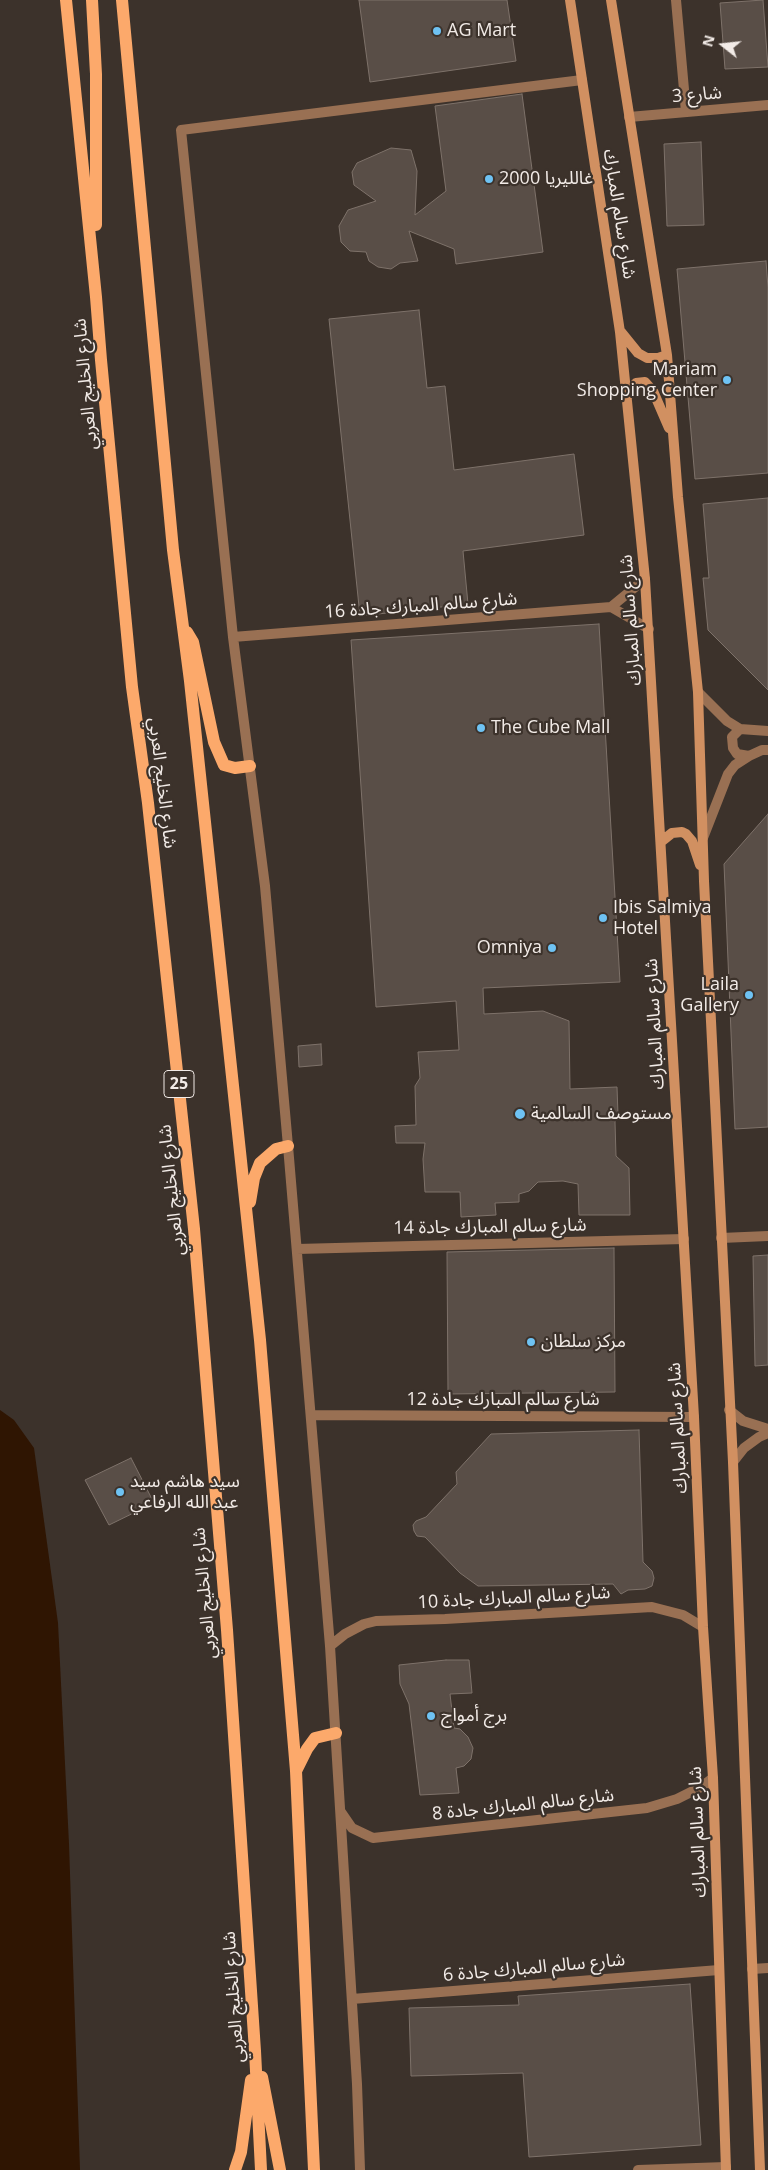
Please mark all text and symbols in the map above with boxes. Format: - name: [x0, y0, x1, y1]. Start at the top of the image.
- place label: AG Mart: [447, 20, 516, 42]
- north arrow: [698, 20, 748, 70]
- marker: AG Mart: [431, 25, 443, 37]
- text: N: [697, 33, 719, 49]
- street label: شارع 3: [671, 82, 723, 108]
- street label: شارع سالم المبارك: [598, 147, 640, 281]
- place label: غالليريا 2000: [499, 168, 593, 190]
- marker: غالليريا 2000: [483, 173, 495, 185]
- street label: شارع الخليج العربي: [70, 317, 102, 451]
- place label: Mariam Shopping Center: [577, 359, 717, 402]
- marker: Mariam Shopping Center: [721, 374, 733, 386]
- street label: شارع سالم المبارك: [616, 554, 646, 686]
- street label: شارع سالم المبارك جادة 16: [324, 588, 518, 624]
- street label: شارع الخليج العربي: [143, 716, 181, 850]
- place label: The Cube Mall: [491, 717, 610, 739]
- marker: The Cube Mall: [475, 722, 487, 734]
- place label: Ibis Salmiya Hotel: [613, 897, 711, 940]
- marker: Ibis Salmiya Hotel: [597, 912, 609, 924]
- place label: Omniya: [477, 937, 542, 959]
- marker: Omniya: [546, 942, 558, 954]
- street label: شارع سالم المبارك: [641, 958, 669, 1090]
- place label: Laila Gallery: [680, 974, 739, 1016]
- marker: Laila Gallery: [743, 989, 755, 1001]
- road number: 25: [164, 1070, 194, 1098]
- place label: مستوصف السالمية: [531, 1103, 672, 1125]
- marker: مستوصف السالمية: [513, 1107, 527, 1121]
- street label: شارع الخليج العربي: [154, 1123, 190, 1257]
- street label: شارع سالم المبارك جادة 14: [393, 1215, 587, 1239]
- place label: مركز سلطان: [541, 1331, 626, 1353]
- marker: مركز سلطان: [525, 1336, 537, 1348]
- street label: شارع سالم المبارك: [664, 1362, 692, 1494]
- street label: شارع سالم المبارك جادة 12: [406, 1389, 600, 1411]
- place label: سيد هاشم سيد عبد الله الرفاعي: [130, 1471, 240, 1514]
- marker: سيد هاشم سيد عبد الله الرفاعي: [114, 1486, 126, 1498]
- street label: شارع الخليج العربي: [189, 1526, 221, 1660]
- street label: شارع سالم المبارك جادة 10: [417, 1582, 611, 1614]
- place label: برج أمواج: [441, 1705, 507, 1727]
- marker: برج أمواج: [425, 1710, 437, 1722]
- street label: شارع سالم المبارك: [685, 1766, 711, 1898]
- street label: شارع سالم المبارك جادة 8: [431, 1785, 615, 1825]
- street label: شارع الخليج العربي: [219, 1931, 249, 2063]
- street label: شارع سالم المبارك جادة 6: [442, 1949, 626, 1987]

